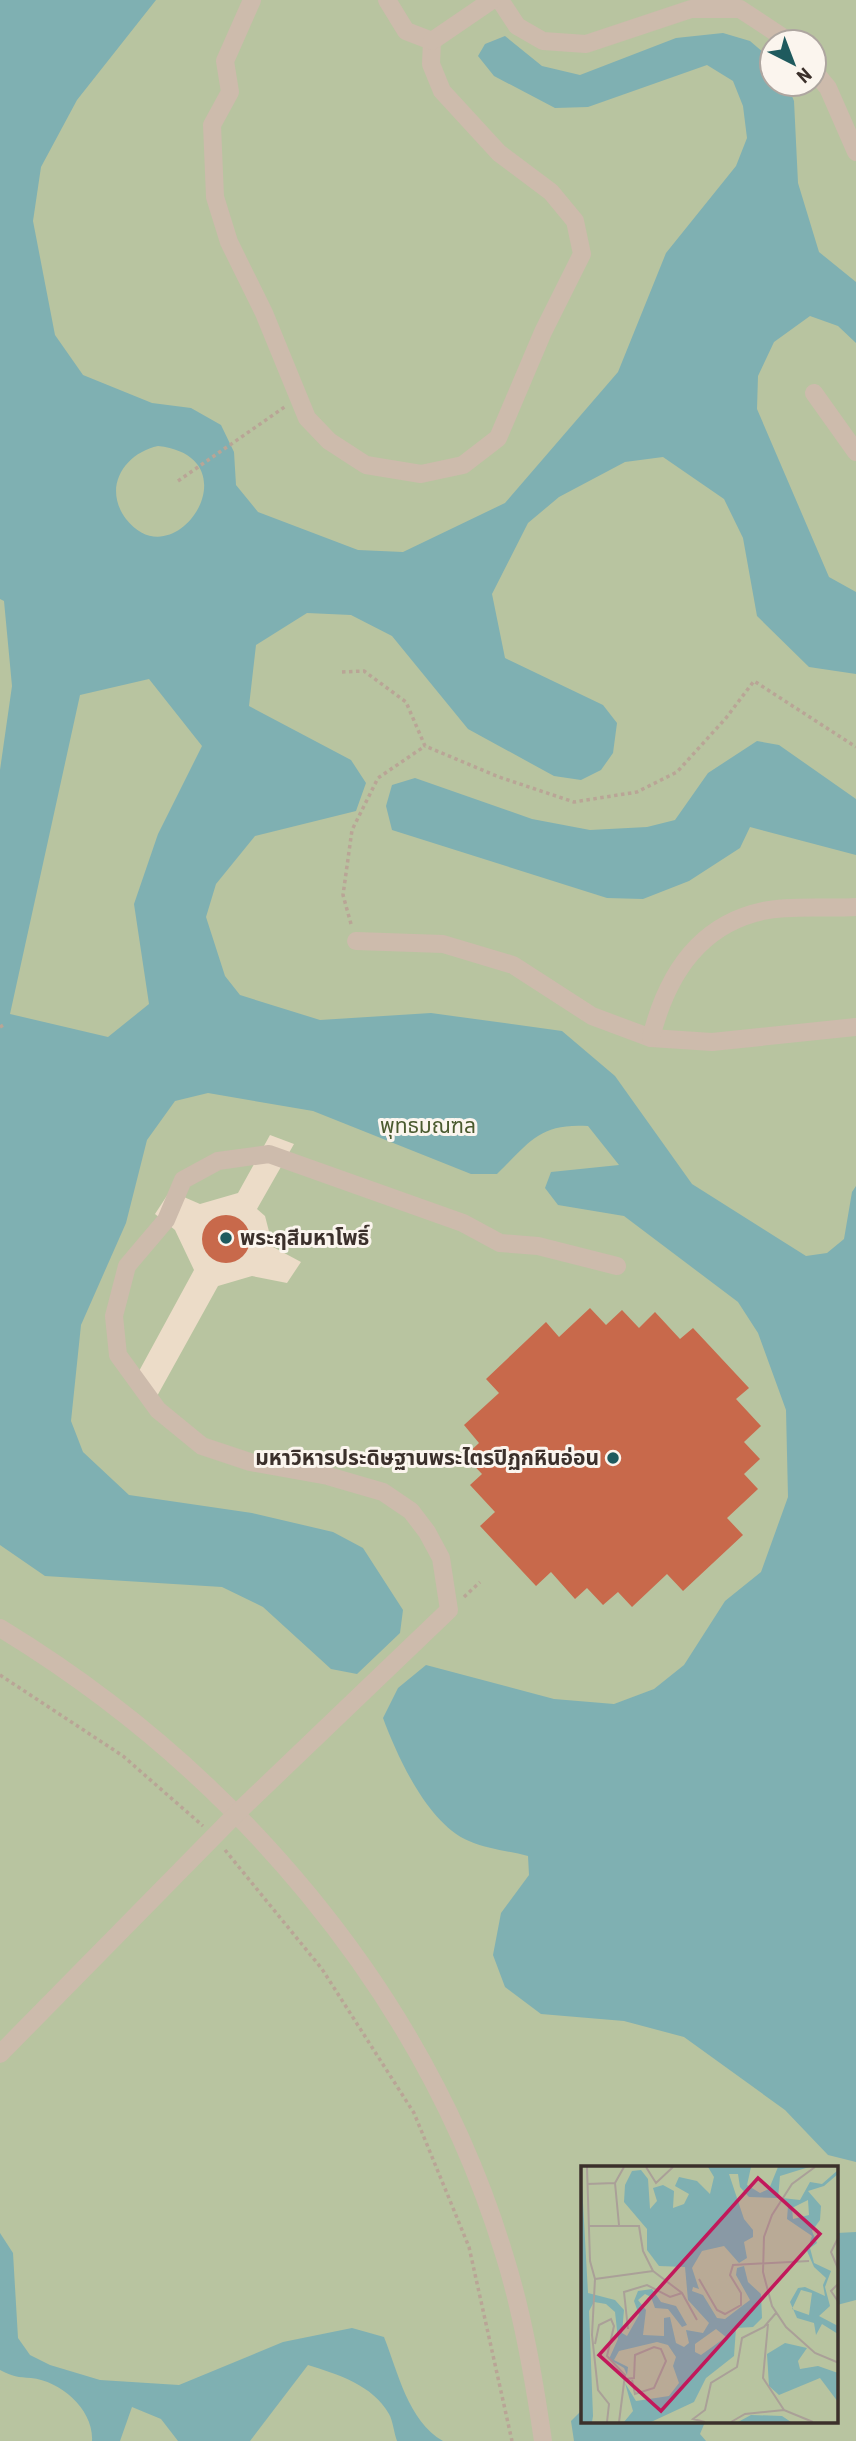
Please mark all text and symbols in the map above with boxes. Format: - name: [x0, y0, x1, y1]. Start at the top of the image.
- north arrow: [758, 28, 828, 98]
- text: N: [792, 63, 816, 88]
- park label: พุทธมณฑล: [380, 1114, 476, 1139]
- place label: พระฤสีมหาโพธิ์: [240, 1224, 371, 1250]
- marker: พระฤสีมหาโพธิ์: [218, 1230, 234, 1246]
- place label: มหาวิหารประดิษฐานพระไตรปิฏกหินอ่อน: [255, 1446, 599, 1470]
- marker: มหาวิหารประดิษฐานพระไตรปิฏกหินอ่อน: [605, 1450, 621, 1466]
- inset map: [581, 2166, 838, 2424]

